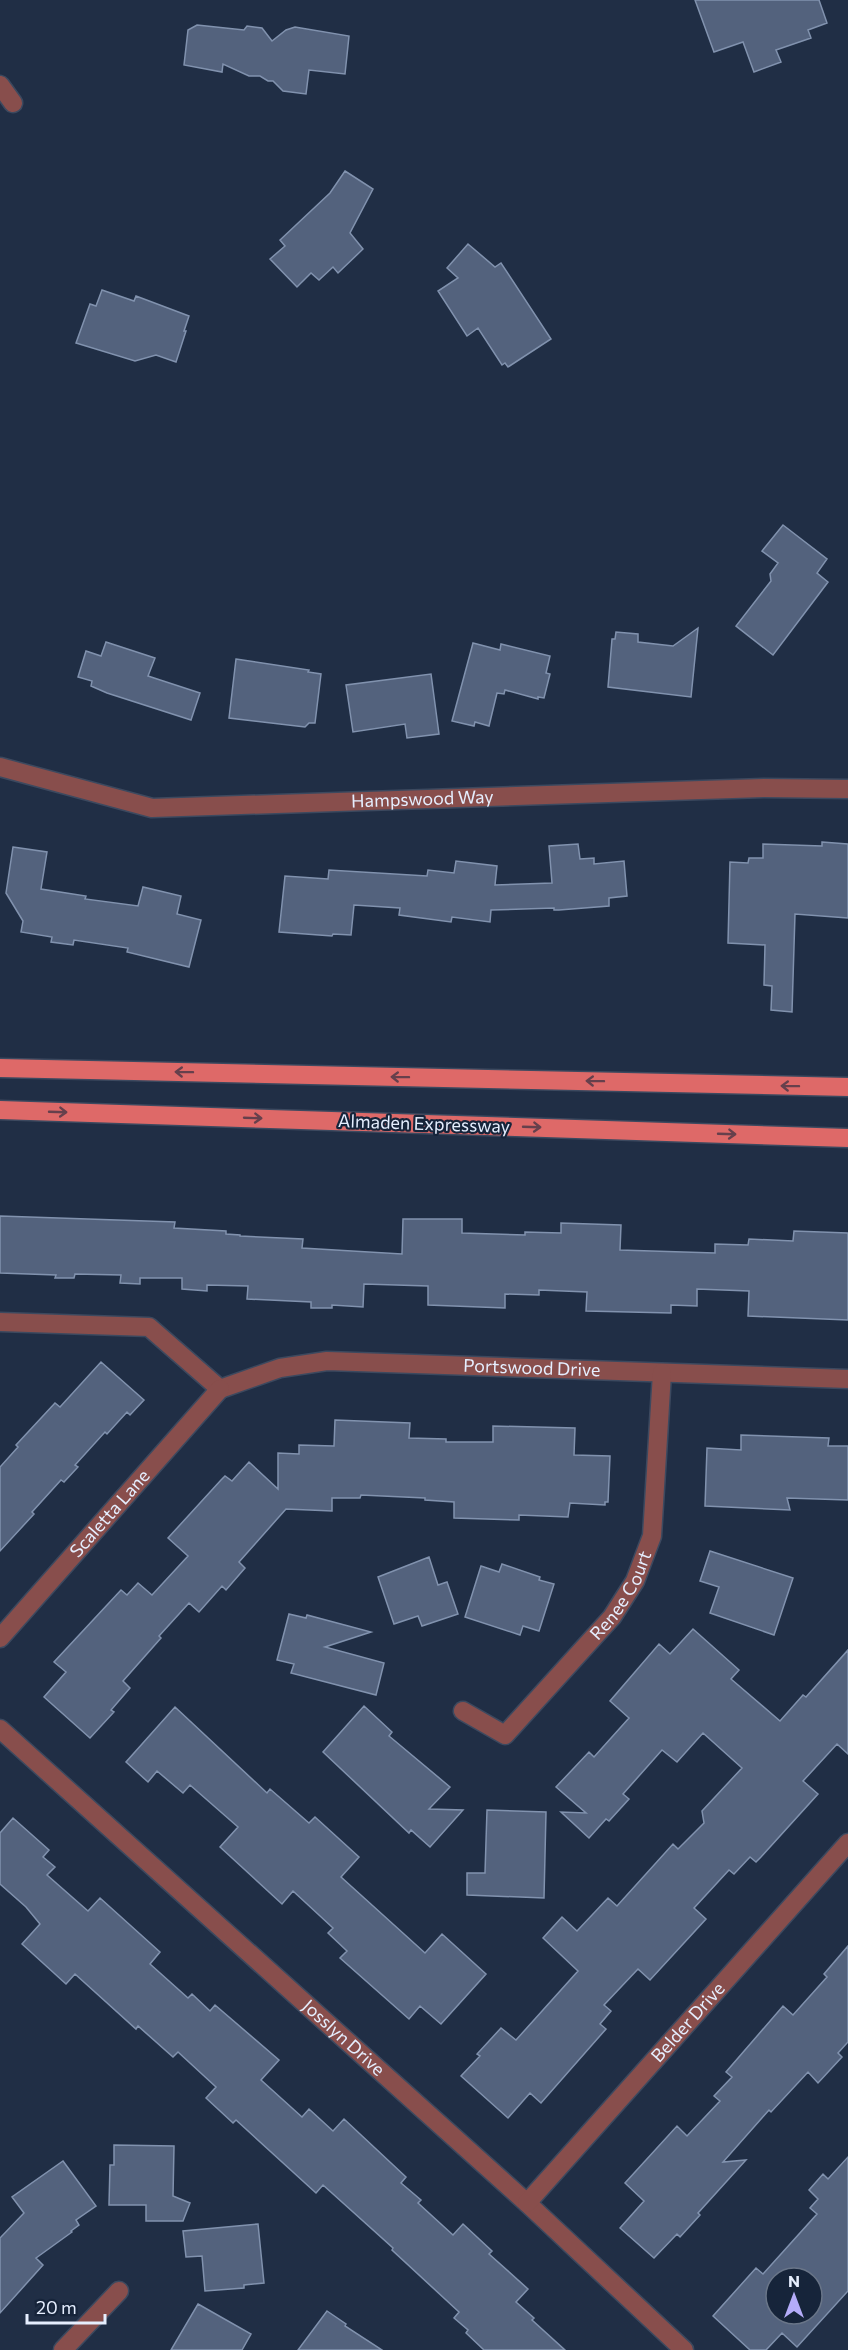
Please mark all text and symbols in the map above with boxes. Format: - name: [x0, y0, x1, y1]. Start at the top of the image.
- street label: Hampswood Way: [351, 785, 494, 811]
- one-way arrow: [174, 1066, 194, 1078]
- one-way arrow: [390, 1071, 410, 1083]
- one-way arrow: [585, 1075, 605, 1087]
- one-way arrow: [780, 1080, 800, 1091]
- one-way arrow: [48, 1106, 68, 1117]
- street label: Almaden Expressway: [338, 1109, 510, 1137]
- one-way arrow: [243, 1113, 263, 1124]
- one-way arrow: [522, 1122, 542, 1133]
- one-way arrow: [717, 1128, 737, 1140]
- street label: Portswood Drive: [463, 1354, 601, 1380]
- street label: Scaletta Lane: [64, 1464, 154, 1561]
- street label: Renee Court: [585, 1547, 655, 1644]
- street label: Belder Drive: [646, 1977, 729, 2066]
- street label: Josslyn Drive: [298, 1994, 390, 2080]
- north arrow: [764, 2266, 824, 2326]
- text: N: [788, 2271, 800, 2290]
- scale bar: [27, 2287, 105, 2325]
- text: 20 m: [36, 2296, 77, 2318]

